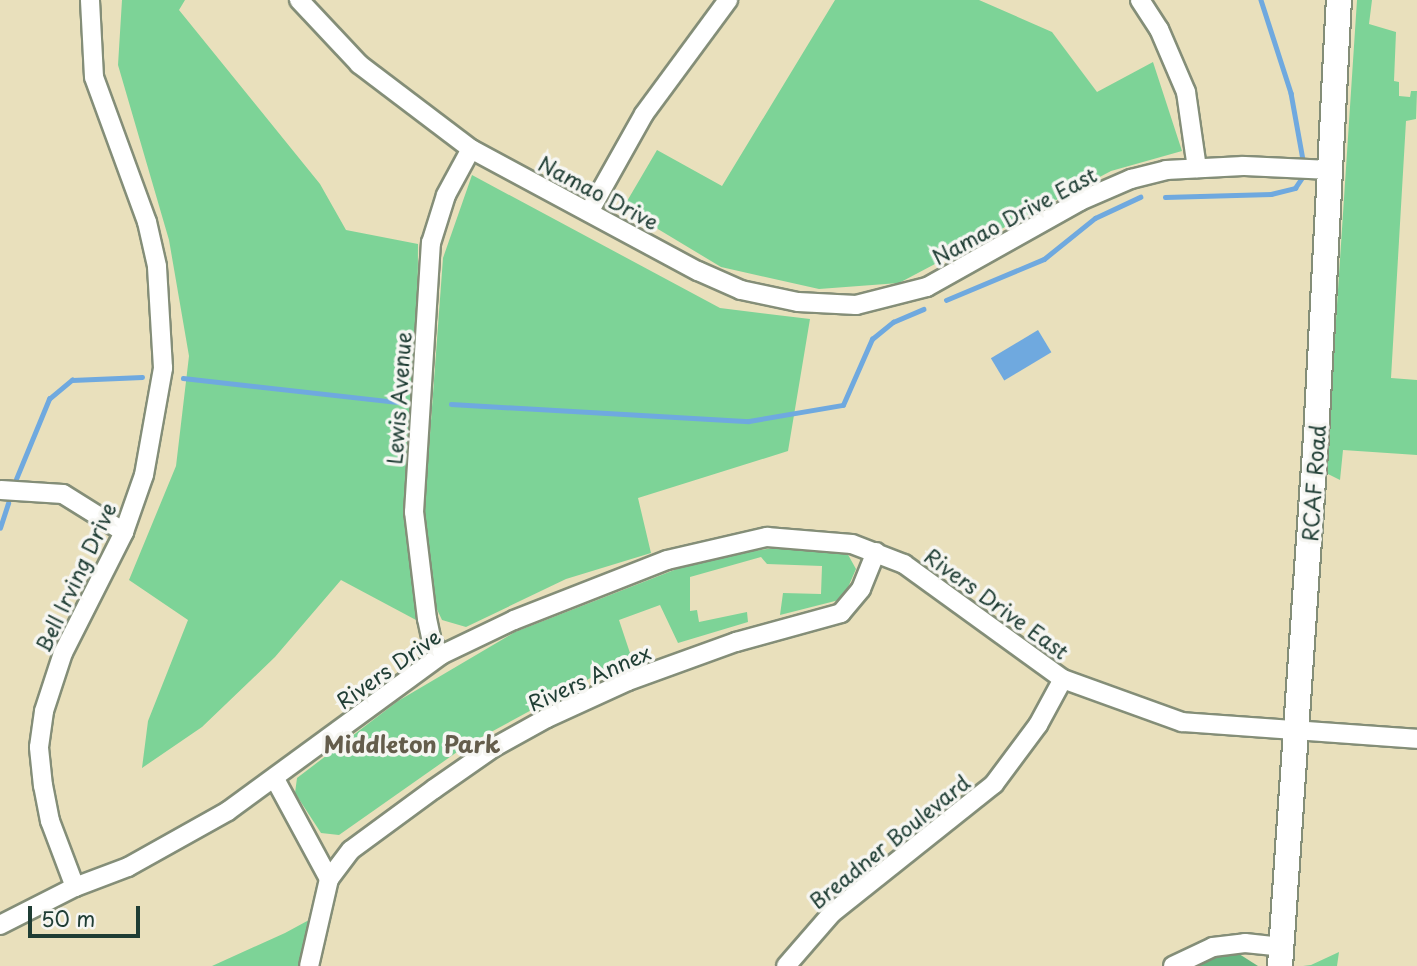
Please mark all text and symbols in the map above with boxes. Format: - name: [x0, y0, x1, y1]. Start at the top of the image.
- street label: Namao Drive: [534, 150, 664, 234]
- street label: Namao Drive East: [927, 161, 1101, 269]
- street label: Lewis Avenue: [381, 331, 415, 465]
- street label: RCAF Road: [1296, 425, 1330, 541]
- street label: Bell Irving Drive: [29, 498, 121, 656]
- street label: Rivers Drive East: [920, 542, 1074, 664]
- street label: Rivers Drive: [331, 623, 445, 713]
- street label: Rivers Annex: [523, 638, 655, 716]
- district label: Middleton Park: [324, 730, 500, 758]
- street label: Breadner Boulevard: [803, 768, 975, 914]
- scale bar: [32, 892, 144, 936]
- text: 50 m: [41, 902, 95, 934]

